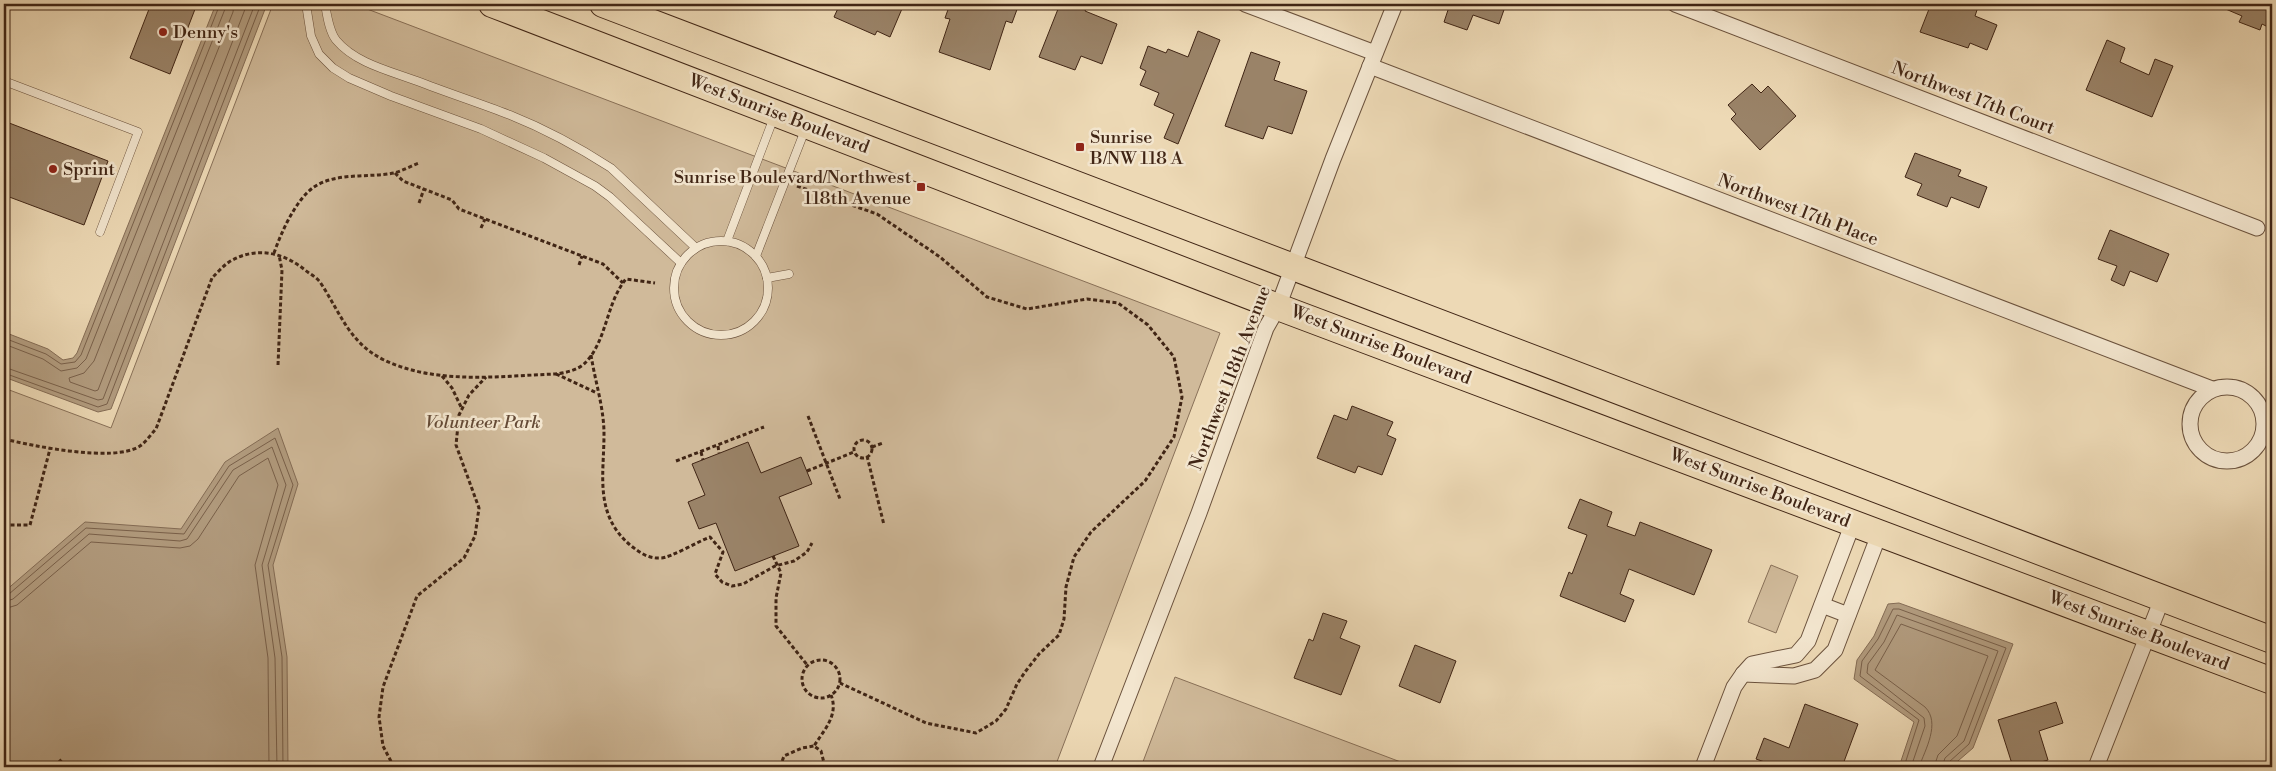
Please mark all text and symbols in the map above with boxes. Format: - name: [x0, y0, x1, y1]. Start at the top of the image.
- place label: Denny's: [173, 21, 238, 44]
- marker: Denny's: [157, 26, 169, 38]
- street label: Northwest 17th Court: [1888, 56, 2058, 140]
- street label: West Sunrise Boulevard: [684, 69, 873, 159]
- place label: Sunrise B/NW 118 A: [1089, 126, 1184, 170]
- marker: Sunrise B/NW 118 A: [1074, 141, 1086, 153]
- place label: Sprint: [63, 158, 116, 181]
- marker: Sprint: [47, 163, 59, 175]
- place label: Sunrise Boulevard/Northwest 118th Avenue: [674, 166, 912, 210]
- street label: Northwest 17th Place: [1714, 169, 1882, 251]
- marker: Sunrise Boulevard/Northwest 118th Avenue: [915, 181, 927, 193]
- street label: Northwest 118th Avenue: [1184, 283, 1276, 473]
- street label: West Sunrise Boulevard: [1286, 300, 1475, 390]
- park label: Volunteer Park: [425, 411, 541, 434]
- street label: West Sunrise Boulevard: [1665, 443, 1854, 533]
- street label: West Sunrise Boulevard: [2044, 586, 2233, 676]

